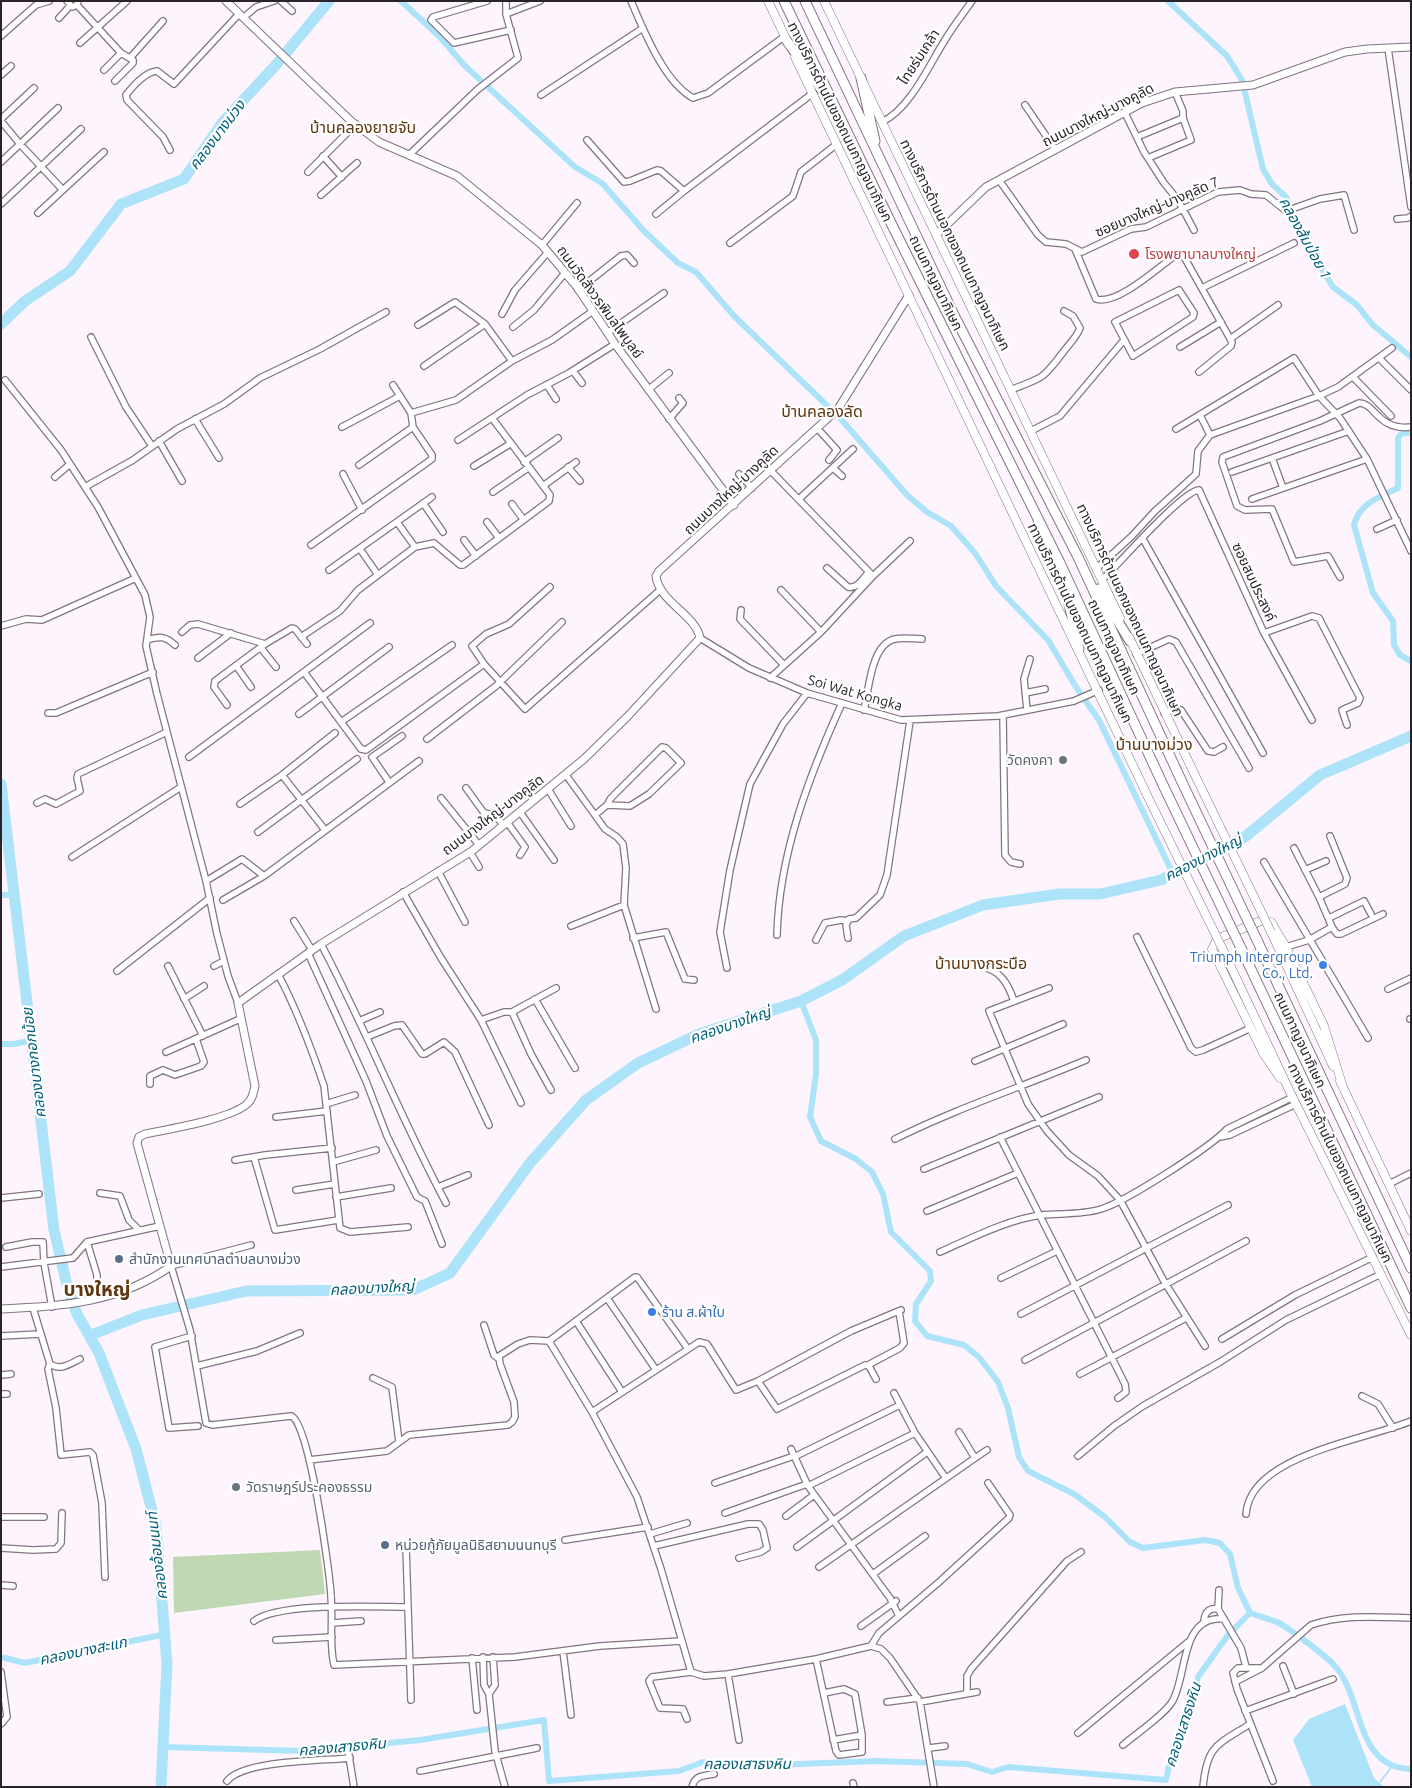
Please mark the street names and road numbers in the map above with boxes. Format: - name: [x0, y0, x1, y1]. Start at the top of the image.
- street label: ทางบริการด้านในของถนนกาญจนาภิเษก: [784, 19, 896, 225]
- street label: ไทยร่มเกล้า: [895, 26, 943, 88]
- street label: ถนนบางใหญ่-บางคูลัด: [1039, 80, 1157, 150]
- street label: ทางบริการด้านนอกของถนนกาญจนาภิเษก: [896, 137, 1014, 353]
- street label: ซอยบางใหญ่-บางคูลัด 7: [1093, 173, 1221, 241]
- street label: ถนนกาญจนาภิเษก: [906, 233, 966, 333]
- street label: ถนนวัดสังวรพิมลไพบูลย์: [553, 242, 647, 362]
- street label: ถนนบางใหญ่-บางคูลัด: [680, 442, 782, 538]
- street label: ทางบริการด้านนอกของถนนกาญจนาภิเษก: [1073, 501, 1187, 719]
- street label: ทางบริการด้านในของถนนกาญจนาภิเษก: [1024, 520, 1136, 726]
- street label: ซอยสมประสงค์: [1228, 540, 1280, 624]
- street label: ถนนกาญจนาภิเษก: [1084, 596, 1144, 698]
- street label: Soi Wat Kongka: [806, 671, 904, 715]
- street label: ถนนบางใหญ่-บางคูลัด: [439, 771, 547, 859]
- street label: ถนนกาญจนาภิเษก: [1270, 989, 1330, 1091]
- street label: ทางบริการด้านในของถนนกาญจนาภิเษก: [1284, 1060, 1396, 1266]

